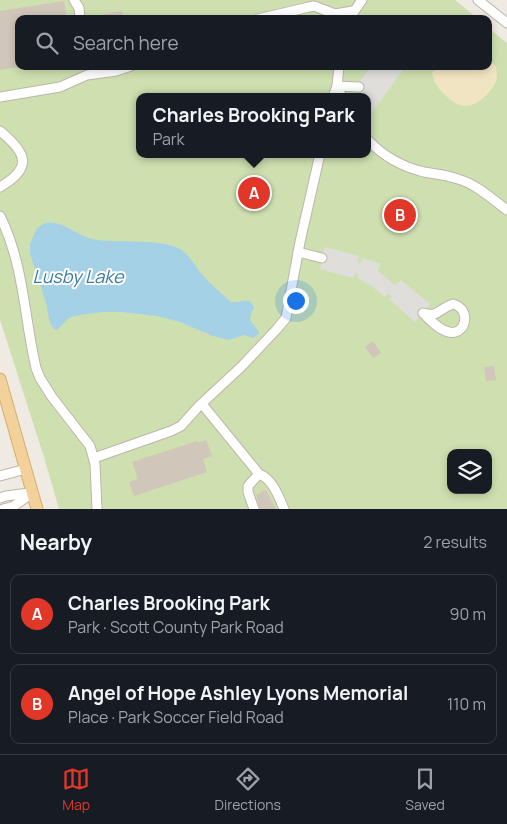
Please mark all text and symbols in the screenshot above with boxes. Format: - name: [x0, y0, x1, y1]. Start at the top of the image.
- search box: [15, 15, 492, 70]
- icon: search: [33, 29, 61, 57]
- text: Search here: [73, 30, 179, 56]
- popup: [136, 93, 371, 158]
- text: Charles Brooking Park: [153, 102, 354, 128]
- text: Park: [153, 128, 185, 150]
- pin: A: [238, 174, 270, 212]
- pin: B: [384, 196, 416, 234]
- water label: Lusby Lake: [32, 264, 125, 288]
- your location: [283, 288, 309, 314]
- map controls: [447, 449, 492, 494]
- button: layers: [447, 449, 492, 494]
- text: Nearby: [20, 528, 92, 556]
- text: 2 results: [423, 531, 487, 553]
- text: Charles Brooking Park: [68, 590, 270, 616]
- text: A: [32, 603, 42, 625]
- text: 90 m: [450, 603, 486, 625]
- text: Park · Scott County Park Road: [68, 616, 284, 638]
- text: Angel of Hope Ashley Lyons Memorial: [68, 680, 408, 706]
- text: B: [32, 693, 42, 715]
- text: 110 m: [447, 693, 486, 715]
- text: Place · Park Soccer Field Road: [68, 706, 284, 728]
- tab: Map: [62, 765, 90, 814]
- tab: Directions: [215, 765, 281, 814]
- tab: Saved: [405, 765, 445, 814]

